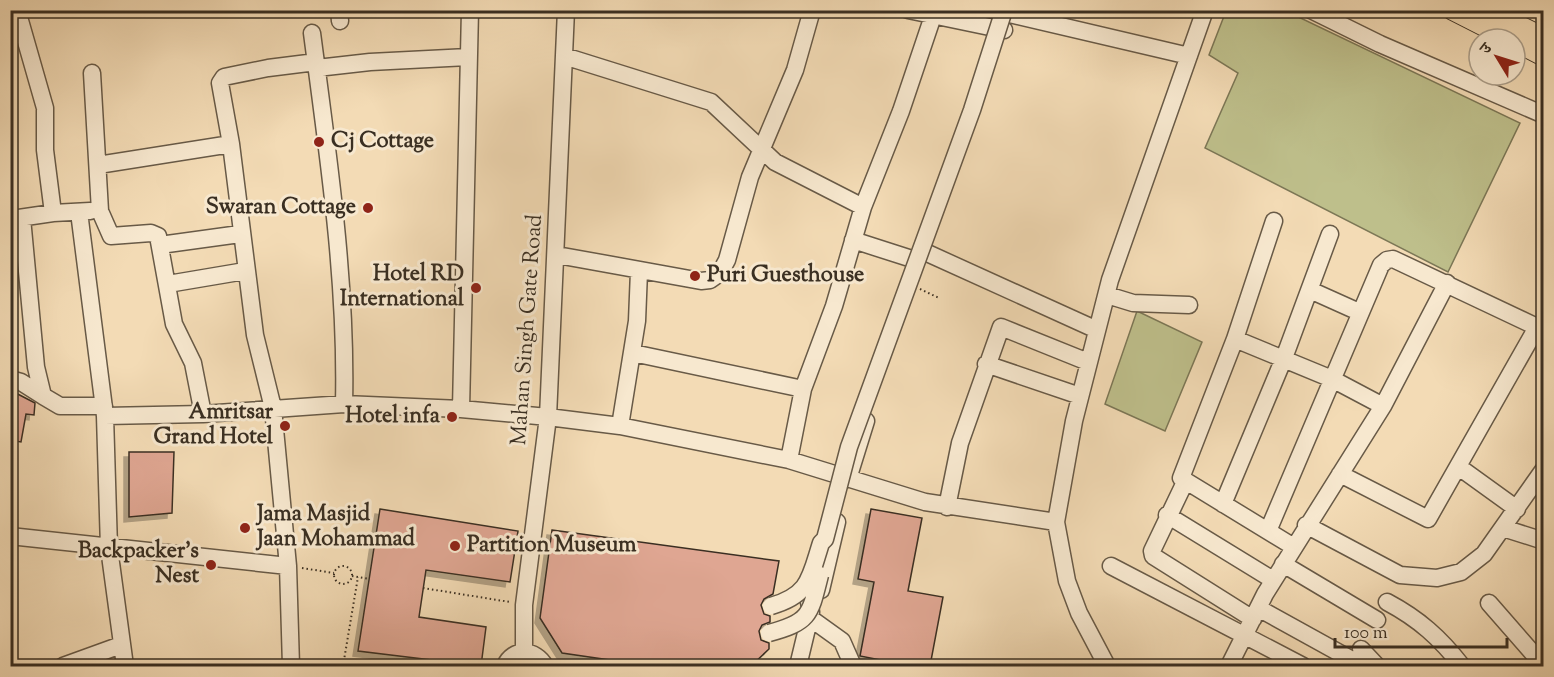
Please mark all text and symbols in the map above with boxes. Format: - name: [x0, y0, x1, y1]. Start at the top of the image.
- north arrow: [1467, 27, 1527, 87]
- text: उ: [1475, 38, 1500, 60]
- place label: Cj Cottage: [331, 126, 434, 158]
- marker: Cj Cottage: [312, 135, 326, 149]
- place label: Swaran Cottage: [206, 192, 356, 224]
- marker: Swaran Cottage: [361, 201, 375, 215]
- street label: Mahan Singh Gate Road: [504, 213, 552, 447]
- place label: Hotel RD International: [340, 259, 465, 316]
- place label: Puri Guesthouse: [707, 260, 864, 292]
- marker: Puri Guesthouse: [688, 269, 702, 283]
- marker: Hotel RD International: [469, 281, 483, 295]
- place label: Amritsar Grand Hotel: [154, 397, 274, 454]
- place label: Hotel infa: [345, 401, 441, 433]
- marker: Hotel infa: [445, 410, 459, 424]
- marker: Amritsar Grand Hotel: [278, 419, 292, 433]
- place label: Jama Masjid Jaan Mohammad: [255, 499, 415, 556]
- marker: Jama Masjid Jaan Mohammad: [238, 521, 252, 535]
- place label: Partition Museum: [467, 530, 637, 562]
- place label: Backpacker’s Nest: [78, 536, 199, 593]
- marker: Partition Museum: [448, 539, 462, 553]
- marker: Backpacker’s Nest: [204, 558, 218, 572]
- scale bar: [1335, 611, 1508, 649]
- text: 100 m: [1344, 621, 1388, 647]

